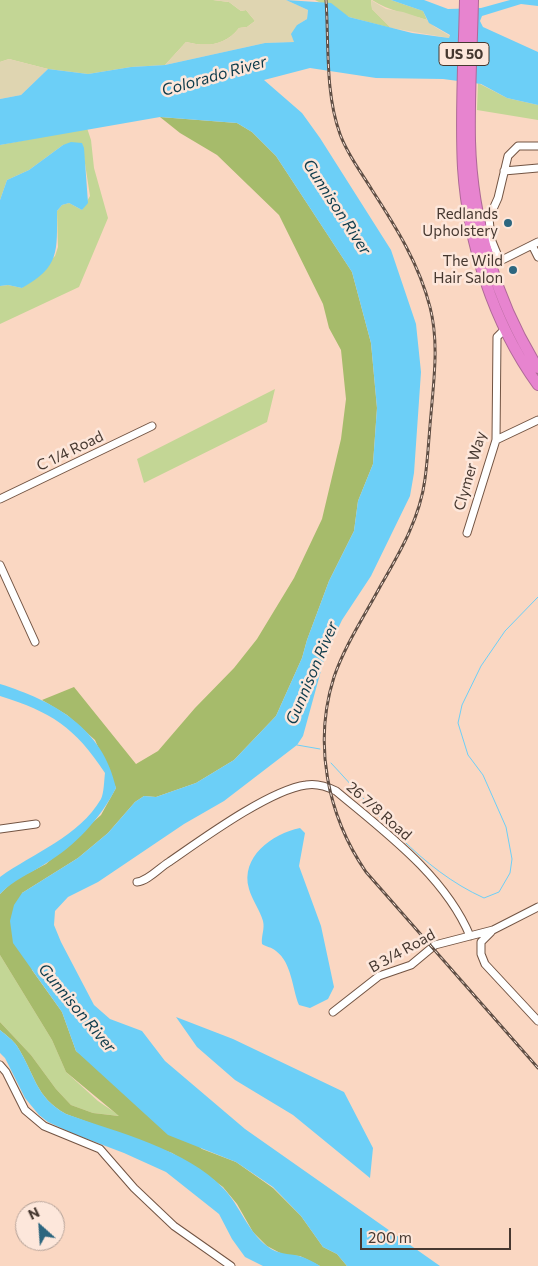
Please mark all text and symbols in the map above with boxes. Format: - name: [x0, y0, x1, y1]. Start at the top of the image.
- road number: US 50: [439, 42, 489, 66]
- water label: Colorado River: [159, 52, 269, 100]
- water label: Gunnison River: [299, 156, 375, 258]
- place label: Redlands Upholstery: [422, 205, 498, 240]
- marker: Redlands Upholstery: [502, 217, 514, 229]
- place label: The Wild Hair Salon: [433, 252, 503, 287]
- marker: The Wild Hair Salon: [507, 264, 519, 276]
- street label: C 1/4 Road: [34, 427, 106, 475]
- street label: Clymer Way: [450, 429, 490, 513]
- water label: Gunnison River: [282, 619, 342, 727]
- street label: 26 7/8 Road: [343, 778, 415, 844]
- street label: B 3/4 Road: [366, 925, 438, 977]
- water label: Gunnison River: [34, 960, 120, 1056]
- north arrow: [15, 1201, 65, 1251]
- text: N: [25, 1203, 42, 1223]
- scale bar: [363, 1218, 514, 1250]
- text: 200 m: [368, 1228, 412, 1246]

